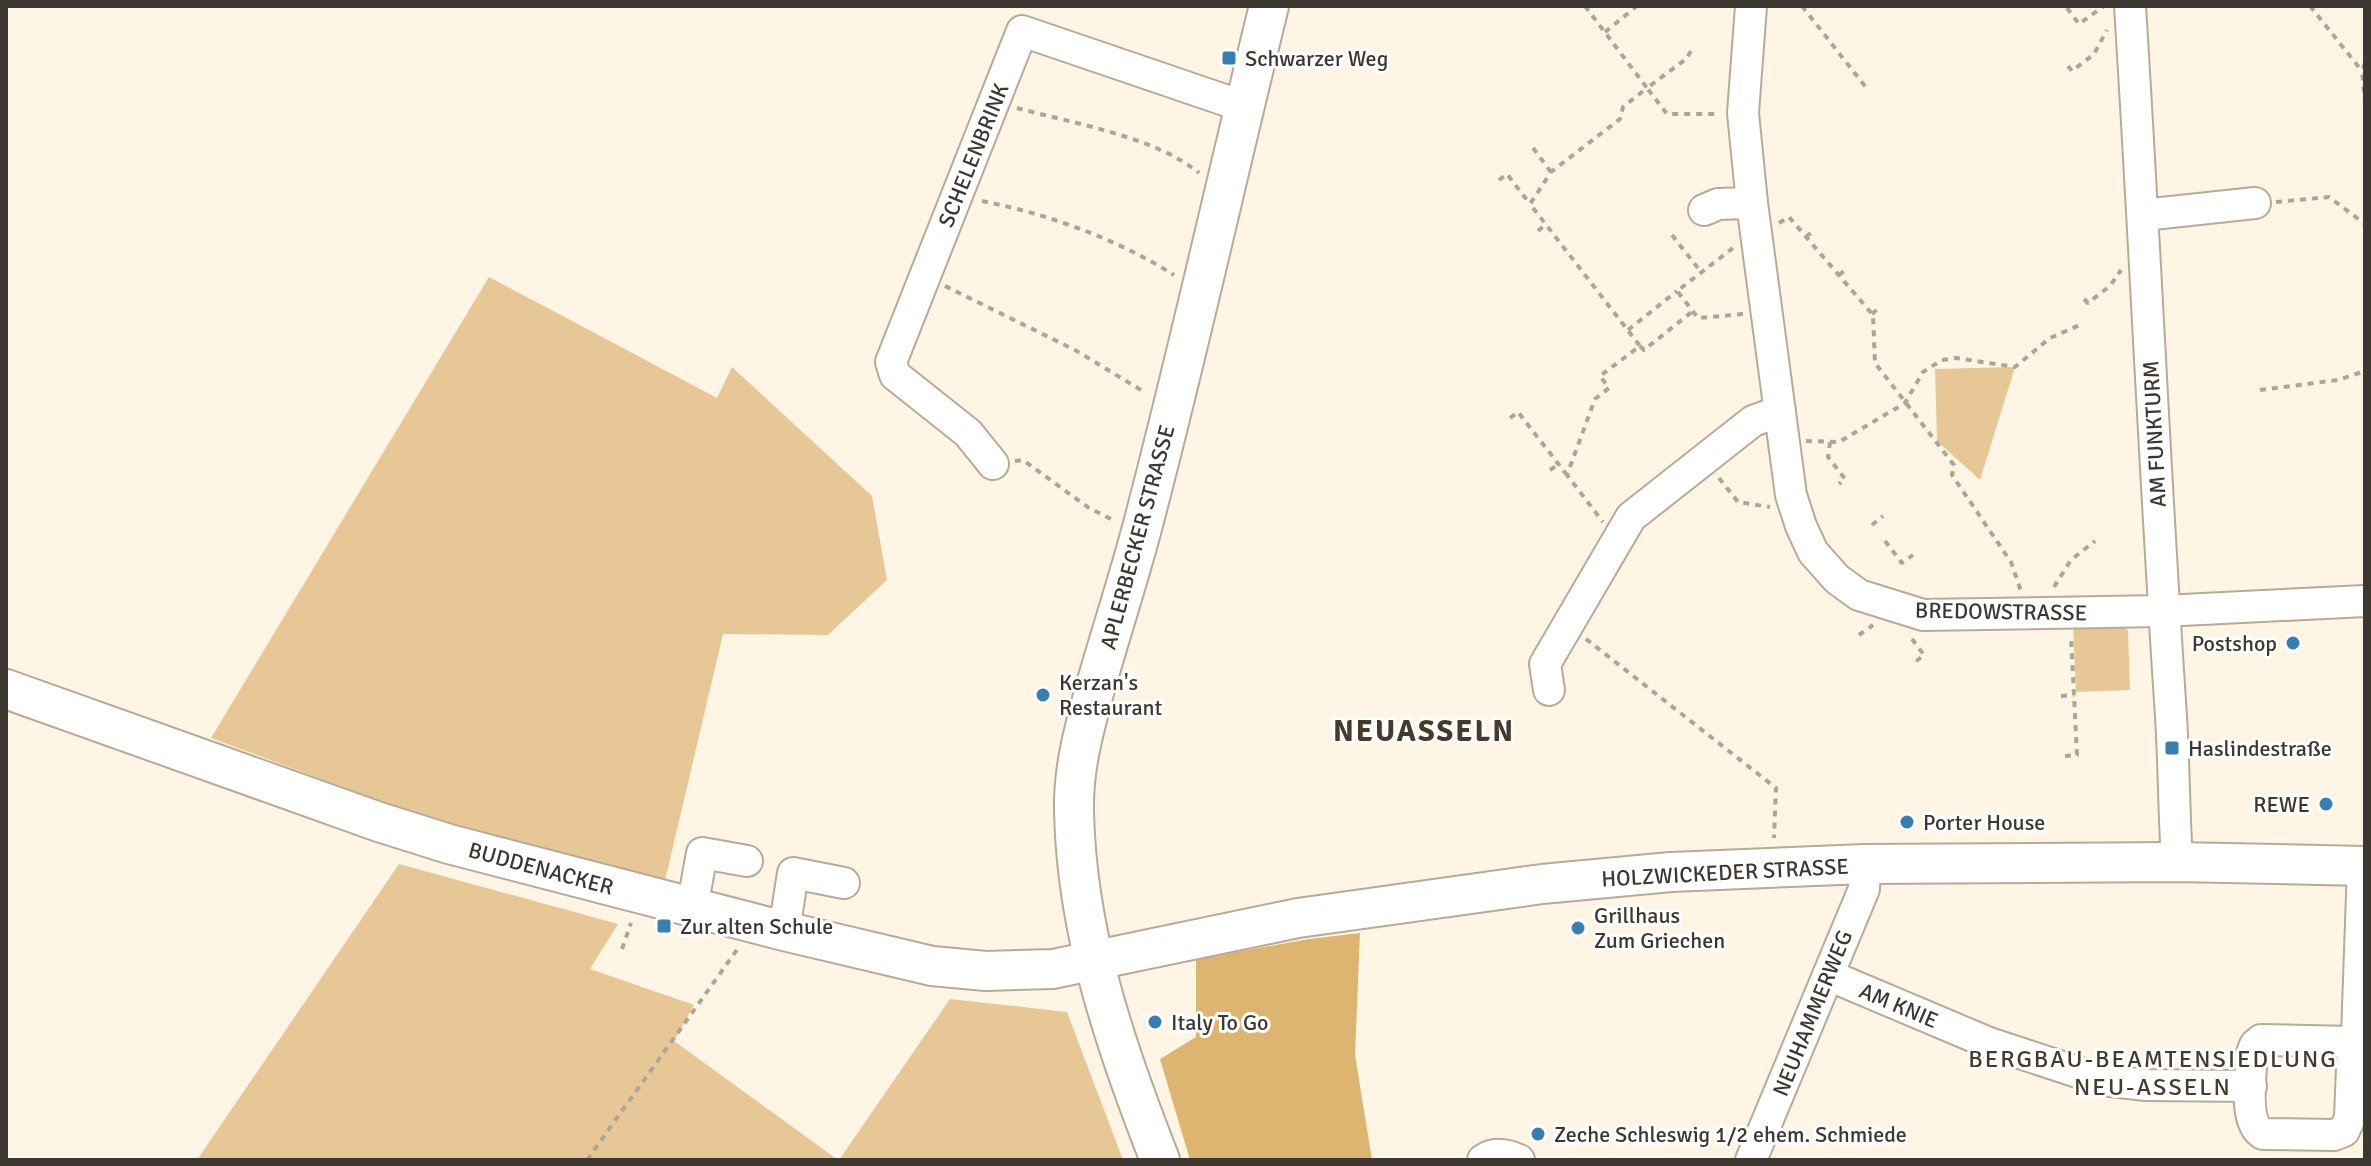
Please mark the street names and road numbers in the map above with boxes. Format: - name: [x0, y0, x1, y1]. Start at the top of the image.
- street label: SCHELENBRINK: [932, 79, 1015, 231]
- street label: AM FUNKTURM: [2137, 360, 2172, 508]
- street label: APLERBECKER STRASSE: [1094, 422, 1180, 652]
- street label: BREDOWSTRASSE: [1915, 597, 2087, 626]
- street label: BUDDENACKER: [465, 836, 616, 901]
- street label: HOLZWICKEDER STRASSE: [1601, 853, 1849, 892]
- street label: NEUHAMMERWEG: [1767, 926, 1858, 1100]
- street label: AM KNIE: [1855, 977, 1942, 1034]

